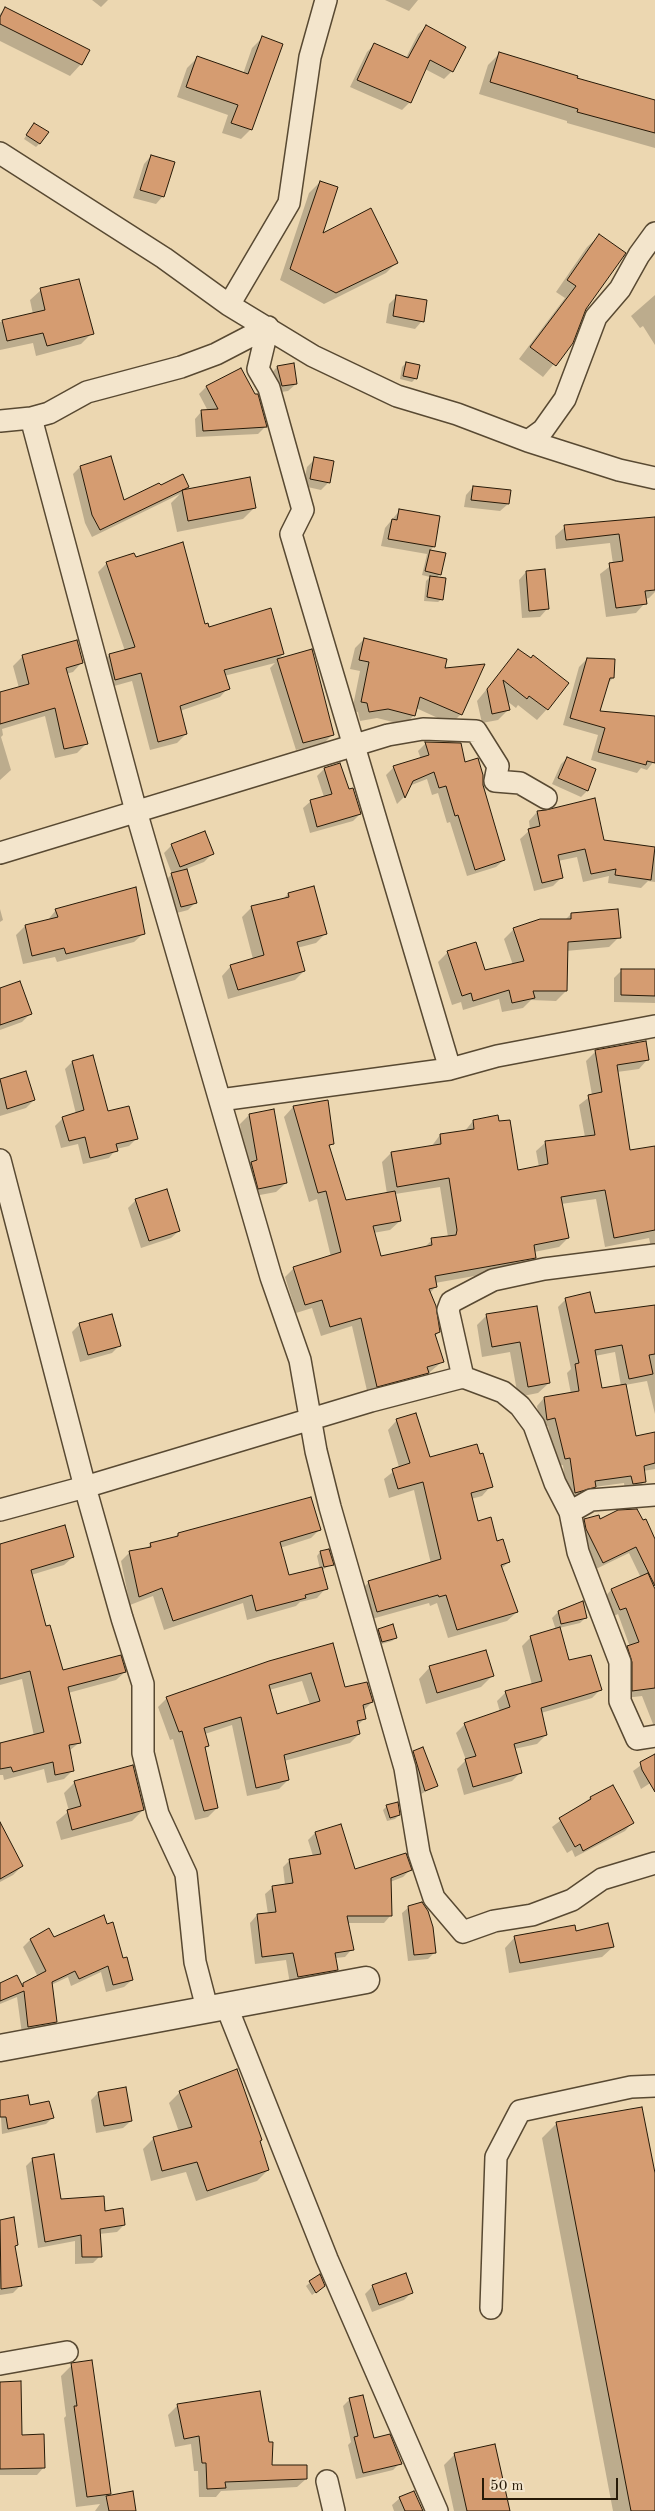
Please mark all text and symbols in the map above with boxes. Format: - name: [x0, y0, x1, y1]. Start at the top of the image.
- scale bar: [485, 2468, 621, 2500]
- text: 50 m: [490, 2479, 524, 2494]

